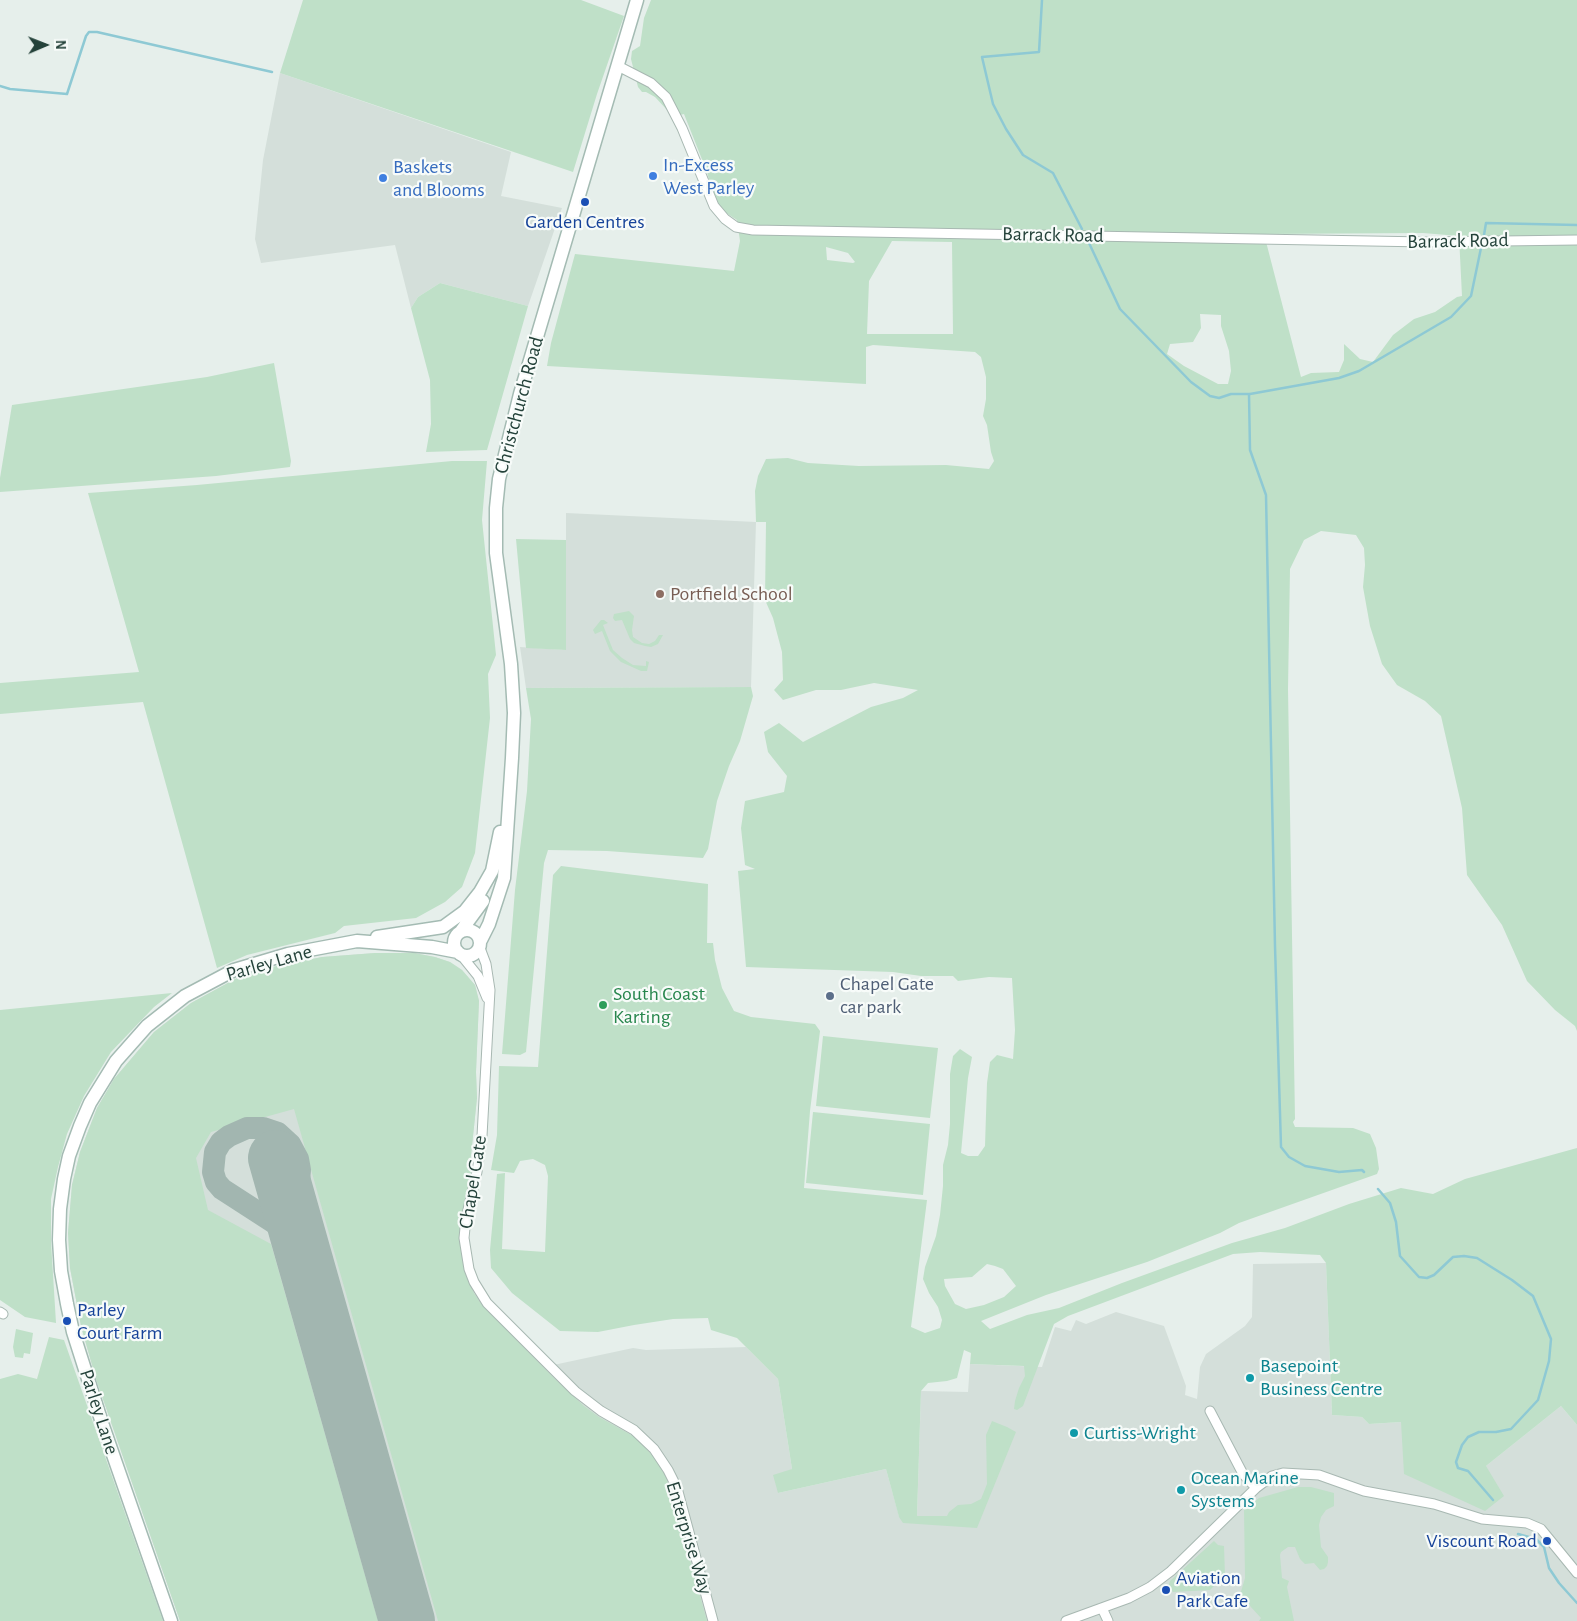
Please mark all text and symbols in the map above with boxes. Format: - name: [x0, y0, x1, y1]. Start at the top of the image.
- north arrow: [20, 20, 70, 70]
- text: N: [53, 40, 67, 50]
- place label: In-Excess West Parley: [663, 153, 754, 200]
- place label: Baskets and Blooms: [393, 155, 485, 202]
- marker: In-Excess West Parley: [647, 170, 659, 182]
- marker: Baskets and Blooms: [377, 172, 389, 184]
- marker: Garden Centres: [579, 196, 591, 208]
- place label: Garden Centres: [525, 210, 645, 234]
- street label: Barrack Road: [1002, 222, 1104, 248]
- street label: Barrack Road: [1407, 228, 1509, 254]
- street label: Christchurch Road: [489, 334, 549, 476]
- place label: Portfield School: [670, 582, 793, 606]
- marker: Portfield School: [654, 588, 666, 600]
- street label: Parley Lane: [223, 939, 315, 987]
- place label: Chapel Gate car park: [840, 972, 934, 1019]
- place label: South Coast Karting: [613, 982, 705, 1029]
- marker: Chapel Gate car park: [824, 990, 836, 1002]
- marker: South Coast Karting: [597, 999, 609, 1011]
- street label: Chapel Gate: [454, 1134, 492, 1230]
- place label: Parley Court Farm: [77, 1298, 163, 1345]
- marker: Parley Court Farm: [61, 1315, 73, 1327]
- place label: Basepoint Business Centre: [1260, 1354, 1382, 1401]
- street label: Parley Lane: [74, 1366, 124, 1458]
- marker: Basepoint Business Centre: [1244, 1372, 1256, 1384]
- place label: Curtiss-Wright: [1084, 1421, 1196, 1445]
- marker: Curtiss-Wright: [1068, 1427, 1080, 1439]
- place label: Ocean Marine Systems: [1191, 1466, 1299, 1513]
- street label: Enterprise Way: [660, 1479, 718, 1597]
- marker: Ocean Marine Systems: [1175, 1484, 1187, 1496]
- place label: Viscount Road: [1426, 1529, 1537, 1553]
- marker: Viscount Road: [1541, 1535, 1553, 1547]
- place label: Aviation Park Cafe: [1176, 1566, 1248, 1613]
- marker: Aviation Park Cafe: [1160, 1584, 1172, 1596]

